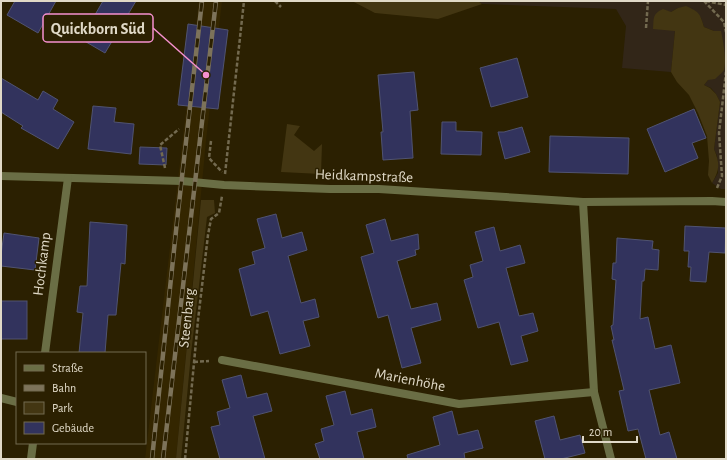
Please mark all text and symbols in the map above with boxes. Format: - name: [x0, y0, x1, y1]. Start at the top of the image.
- callout: Quickborn Süd: [43, 14, 153, 42]
- text: Quickborn Süd: [51, 21, 146, 38]
- street label: Heidkampstraße: [315, 167, 414, 185]
- street label: Hochkamp: [31, 231, 53, 297]
- street label: Steenbarg: [176, 287, 198, 349]
- legend: [16, 352, 146, 444]
- text: Straße: [52, 362, 83, 374]
- street label: Marienhöhe: [373, 366, 447, 394]
- text: Bahn: [52, 382, 76, 394]
- text: Park: [52, 402, 73, 414]
- scale bar: [583, 418, 637, 444]
- text: Gebäude: [52, 422, 94, 434]
- text: 20 m: [589, 426, 612, 438]

